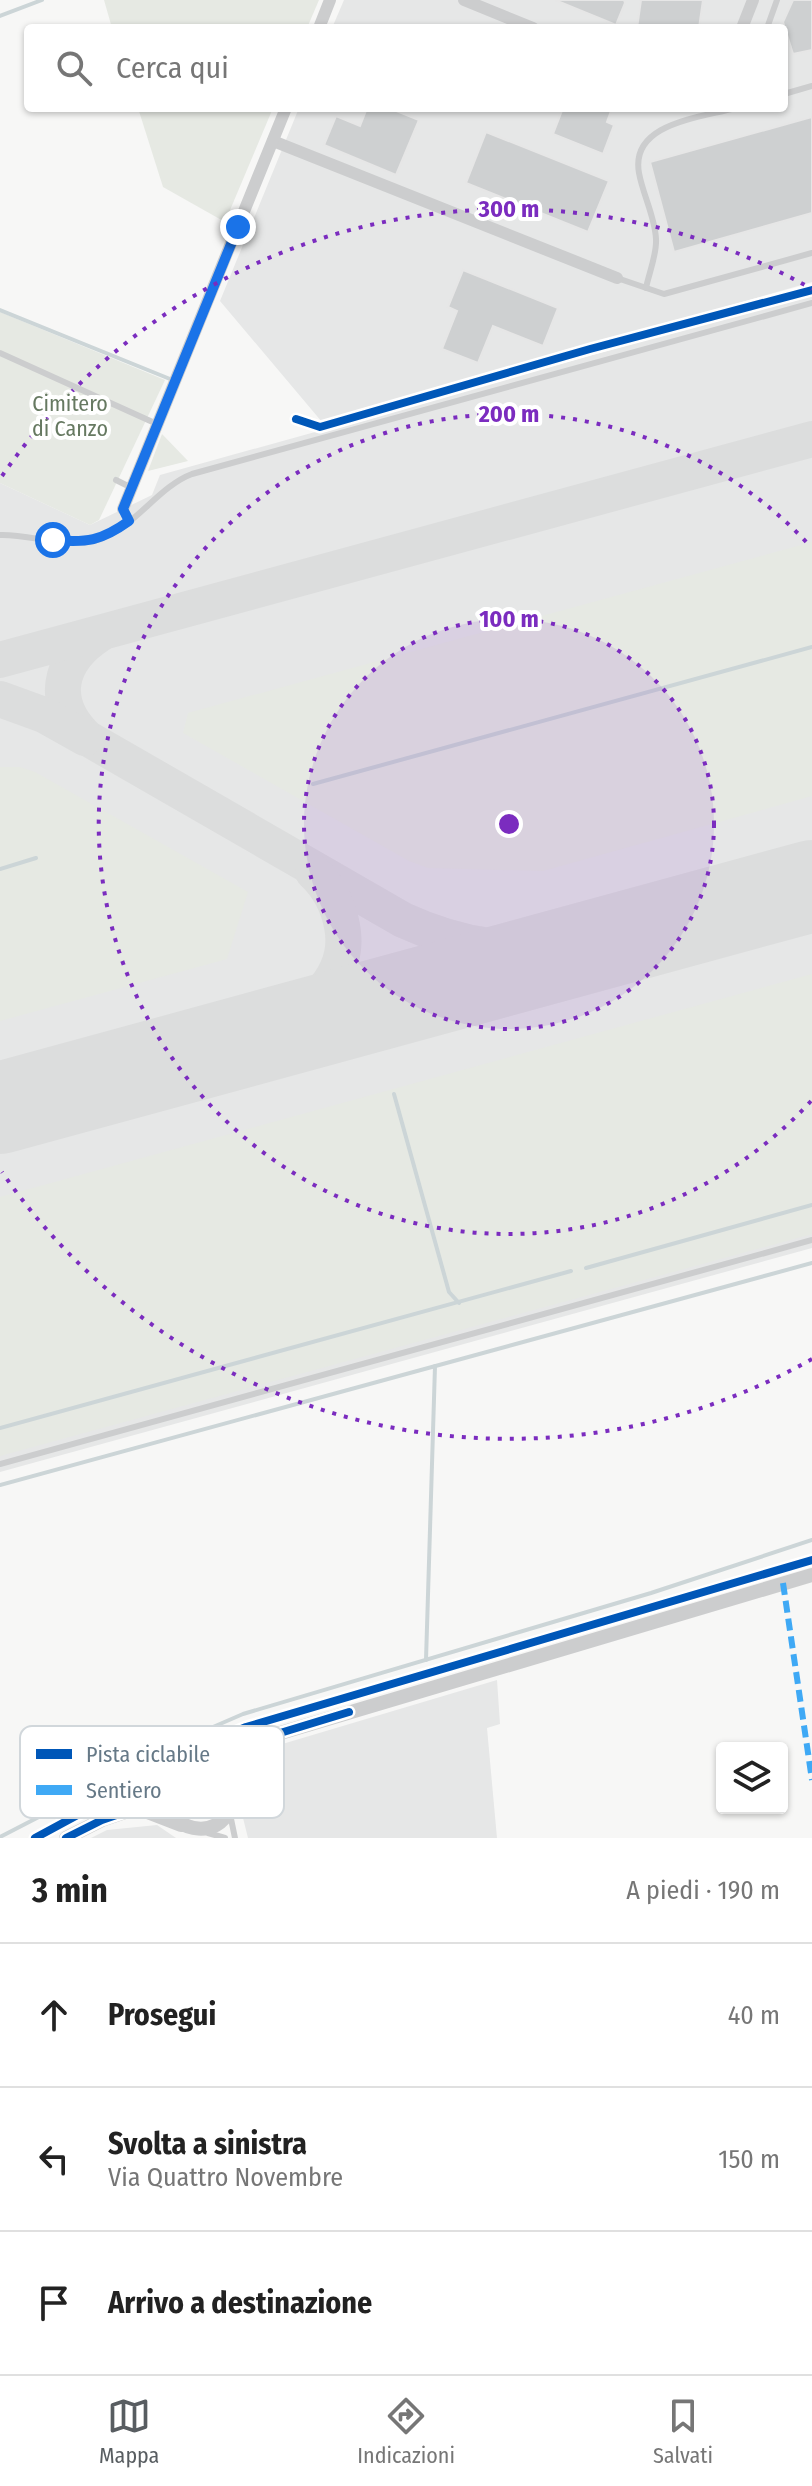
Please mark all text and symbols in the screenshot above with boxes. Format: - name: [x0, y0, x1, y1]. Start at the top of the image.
- search box: [24, 24, 788, 112]
- icon: search: [52, 46, 96, 90]
- text: Cerca qui: [116, 50, 229, 86]
- text: 300 m: [478, 195, 539, 223]
- route end: [220, 209, 256, 245]
- park label: Cimitero di Canzo: [32, 390, 108, 442]
- text: 200 m: [478, 400, 539, 428]
- route start: [35, 522, 71, 558]
- text: 100 m: [479, 605, 539, 633]
- centre of rings: [495, 810, 523, 838]
- legend: [20, 1726, 284, 1818]
- text: Pista ciclabile: [86, 1741, 210, 1768]
- map controls: [716, 1742, 788, 1814]
- button: layers: [716, 1742, 788, 1814]
- text: Sentiero: [86, 1777, 162, 1804]
- text: 3 min: [32, 1870, 108, 1911]
- text: A piedi · 190 m: [626, 1875, 780, 1906]
- icon: ahead: [32, 1993, 76, 2037]
- text: Prosegui: [108, 1997, 216, 2033]
- text: 40 m: [728, 2000, 780, 2031]
- text: Svolta a sinistra: [108, 2126, 307, 2162]
- icon: left: [32, 2137, 76, 2181]
- text: 150 m: [718, 2144, 780, 2175]
- text: Via Quattro Novembre: [108, 2162, 343, 2193]
- icon: arrive: [32, 2281, 76, 2325]
- text: Arrivo a destinazione: [108, 2285, 372, 2321]
- tab: Mappa: [99, 2394, 159, 2469]
- tab: Indicazioni: [357, 2394, 455, 2469]
- tab: Salvati: [653, 2394, 713, 2469]

